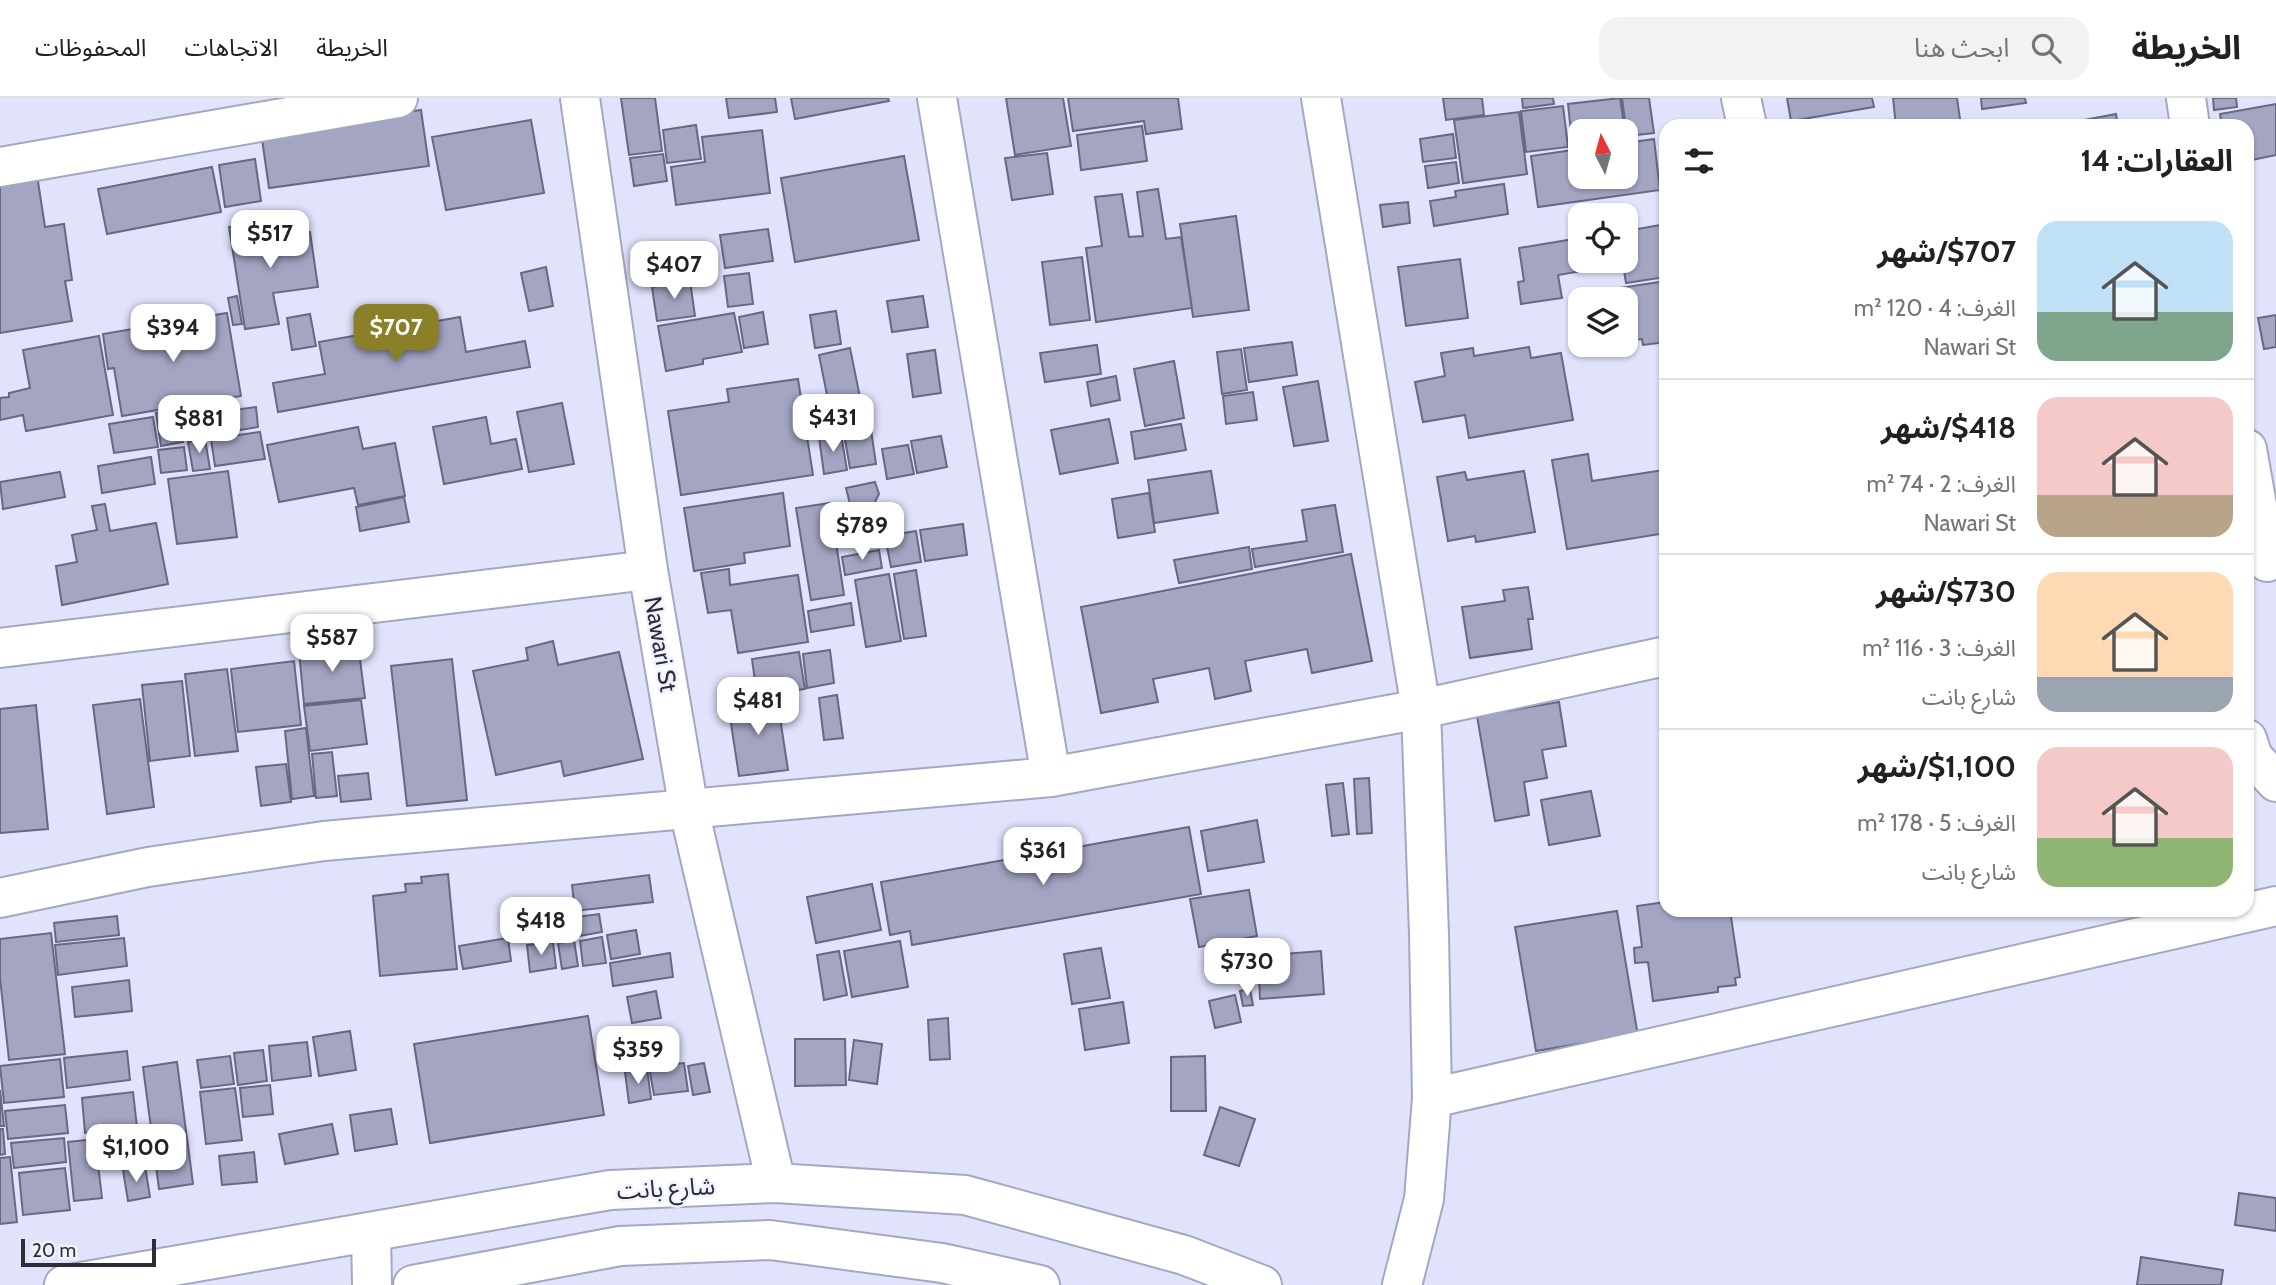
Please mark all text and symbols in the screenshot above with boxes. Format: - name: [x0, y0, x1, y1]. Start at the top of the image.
- search box: [1599, 17, 2089, 80]
- text: الخريطة: [2131, 27, 2241, 67]
- icon: search: [2027, 29, 2065, 67]
- text: ابحث هنا: [1914, 32, 2009, 64]
- text: المحفوظات: [35, 33, 146, 62]
- text: الاتجاهات: [184, 33, 278, 62]
- text: الخريطة: [316, 33, 388, 62]
- north arrow: [1568, 119, 1638, 189]
- map controls: [1568, 119, 1638, 357]
- icon: filters: [1680, 142, 1718, 180]
- text: العقارات: 14: [2080, 142, 2233, 179]
- button: locate: [1568, 203, 1638, 273]
- pin: $517: [229, 211, 311, 270]
- text: $517: [247, 219, 293, 247]
- text: $707/شهر: [1877, 233, 2016, 270]
- pin: $407: [633, 242, 715, 301]
- icon: home: [2093, 249, 2177, 333]
- text: $407: [646, 250, 702, 278]
- button: layers: [1568, 287, 1638, 357]
- text: الغرف: 4 · 120 m²: [1854, 294, 2016, 322]
- pin: $394: [132, 304, 214, 364]
- pin: $707: [355, 304, 437, 364]
- text: $394: [147, 313, 199, 341]
- text: $707: [370, 313, 422, 341]
- text: Nawari St: [1924, 333, 2016, 361]
- pin: $431: [792, 394, 874, 454]
- pin: $881: [158, 396, 240, 455]
- text: $431: [809, 403, 857, 431]
- text: $881: [174, 404, 224, 432]
- text: $418/شهر: [1881, 409, 2016, 446]
- icon: home: [2093, 425, 2177, 509]
- text: الغرف: 2 · 74 m²: [1867, 470, 2016, 498]
- pin: $789: [821, 503, 903, 562]
- text: Nawari St: [1924, 509, 2016, 537]
- text: $789: [836, 511, 888, 539]
- text: $730/شهر: [1876, 573, 2016, 610]
- street label: Nawari St: [638, 594, 684, 694]
- icon: home: [2093, 600, 2177, 684]
- pin: $587: [291, 614, 373, 674]
- text: $587: [306, 623, 358, 651]
- text: الغرف: 3 · 116 m²: [1862, 634, 2016, 662]
- pin: $481: [717, 678, 799, 737]
- text: شارع بانت: [1922, 683, 2016, 711]
- text: $481: [733, 686, 783, 714]
- text: $1,100/شهر: [1858, 748, 2016, 785]
- icon: home: [2093, 775, 2177, 859]
- text: الغرف: 5 · 178 m²: [1857, 809, 2016, 837]
- pin: $361: [1002, 828, 1084, 887]
- text: $361: [1019, 836, 1067, 864]
- text: شارع بانت: [1922, 858, 2016, 886]
- pin: $418: [500, 898, 582, 957]
- text: $418: [516, 906, 566, 934]
- pin: $730: [1206, 939, 1288, 998]
- text: $730: [1220, 947, 1274, 975]
- pin: $359: [597, 1026, 679, 1086]
- text: $359: [612, 1035, 664, 1063]
- pin: $1,100: [79, 1124, 193, 1184]
- text: $1,100: [102, 1133, 170, 1161]
- street label: شارع بانت: [616, 1171, 716, 1208]
- scale bar: [21, 1236, 156, 1268]
- text: 20 m: [32, 1239, 76, 1262]

